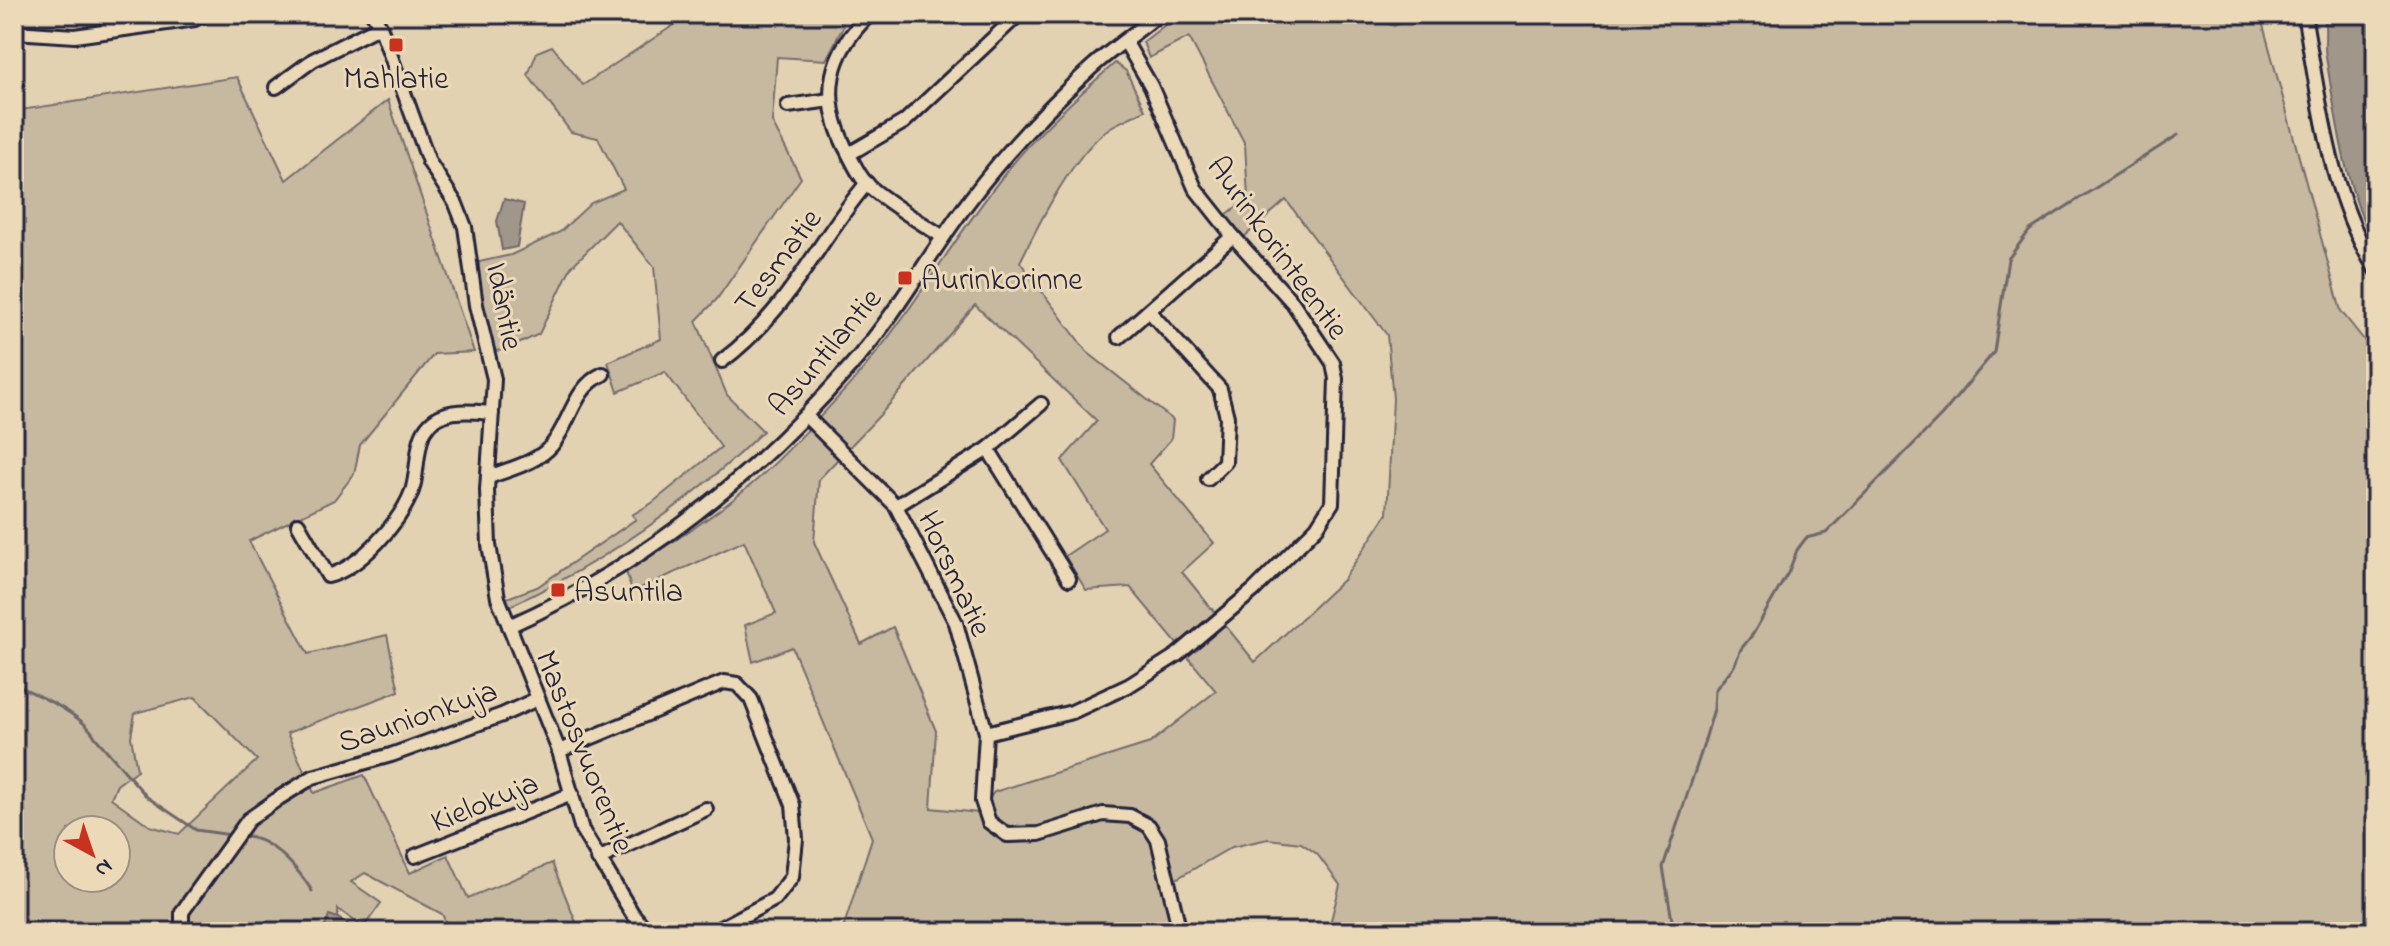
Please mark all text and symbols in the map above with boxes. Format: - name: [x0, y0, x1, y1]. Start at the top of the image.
- marker: Mahlatie: [387, 36, 405, 54]
- place label: Mahlatie: [343, 57, 449, 104]
- street label: Aurinkorinteentie: [1193, 147, 1359, 351]
- street label: Tesmatie: [724, 199, 836, 325]
- place label: Aurinkorinne: [921, 258, 1083, 305]
- street label: Idäntie: [471, 259, 534, 355]
- marker: Aurinkorinne: [896, 269, 914, 287]
- street label: Asuntilantie: [759, 278, 895, 428]
- street label: Horsmatie: [903, 504, 1003, 646]
- place label: Asuntila: [574, 570, 683, 617]
- marker: Asuntila: [549, 581, 567, 599]
- street label: Mastosvuorentie: [521, 644, 645, 861]
- street label: Saunionkuja: [332, 669, 504, 768]
- street label: Kielokuja: [424, 761, 546, 847]
- north arrow: [52, 814, 132, 894]
- text: N: [87, 850, 119, 884]

